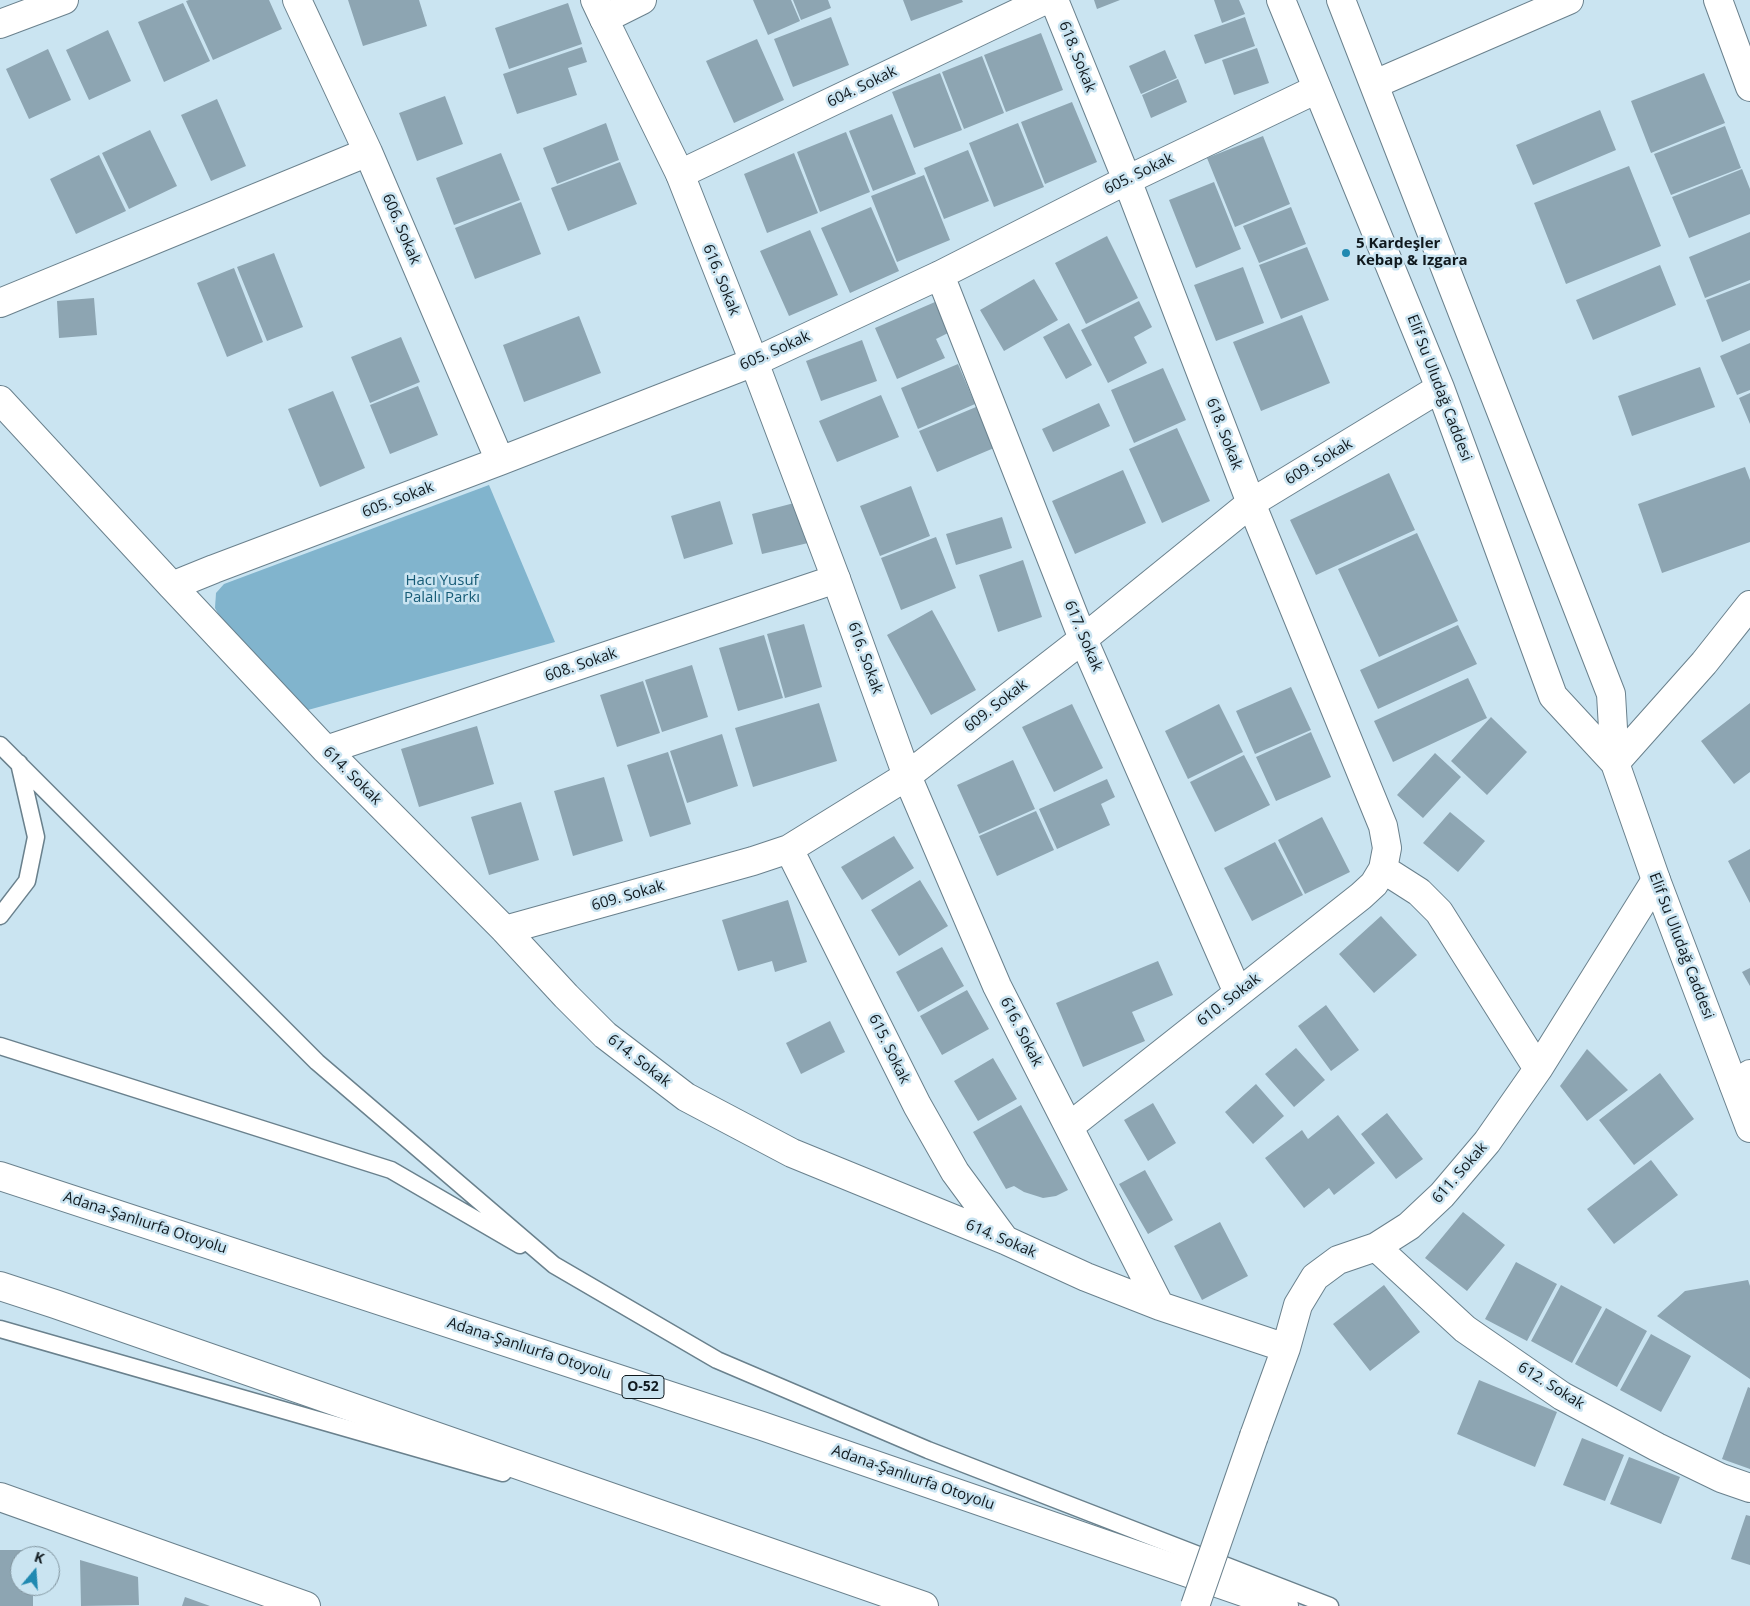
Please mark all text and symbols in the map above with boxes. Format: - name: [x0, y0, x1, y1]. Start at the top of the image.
- street label: 618. Sokak: [1055, 19, 1099, 95]
- street label: 604. Sokak: [824, 62, 900, 112]
- street label: 605. Sokak: [1101, 149, 1177, 199]
- street label: 606. Sokak: [378, 191, 424, 267]
- place label: 5 Kardeşler Kebap & Izgara: [1356, 235, 1468, 270]
- street label: 616. Sokak: [699, 242, 743, 318]
- marker: 5 Kardeşler Kebap & Izgara: [1340, 247, 1352, 259]
- street label: Elif Su Uludağ Caddesi: [1403, 312, 1475, 464]
- street label: 605. Sokak: [737, 328, 813, 374]
- street label: 618. Sokak: [1202, 396, 1246, 472]
- street label: 609. Sokak: [1282, 435, 1356, 489]
- street label: 605. Sokak: [360, 478, 436, 522]
- park label: Hacı Yusuf Palalı Parkı: [404, 572, 480, 607]
- street label: 617. Sokak: [1060, 598, 1106, 674]
- street label: 616. Sokak: [844, 620, 886, 696]
- street label: 608. Sokak: [543, 644, 619, 686]
- street label: 609. Sokak: [961, 676, 1031, 736]
- street label: 614. Sokak: [319, 743, 385, 809]
- street label: Elif Su Uludağ Caddesi: [1645, 870, 1717, 1022]
- street label: 609. Sokak: [590, 877, 666, 915]
- street label: 610. Sokak: [1194, 970, 1264, 1030]
- street label: 616. Sokak: [996, 995, 1046, 1069]
- street label: 615. Sokak: [864, 1011, 914, 1087]
- street label: 614. Sokak: [604, 1031, 674, 1091]
- street label: 611. Sokak: [1429, 1139, 1491, 1207]
- street label: Adana-Şanlıurfa Otoyolu: [61, 1188, 229, 1258]
- street label: 614. Sokak: [963, 1216, 1039, 1262]
- street label: Adana-Şanlıurfa Otoyolu: [445, 1314, 613, 1384]
- street label: 612. Sokak: [1514, 1359, 1588, 1413]
- road number: O-52: [622, 1375, 664, 1398]
- street label: Adana-Şanlıurfa Otoyolu: [829, 1442, 997, 1514]
- north arrow: [10, 1546, 60, 1596]
- text: K: [32, 1547, 47, 1568]

